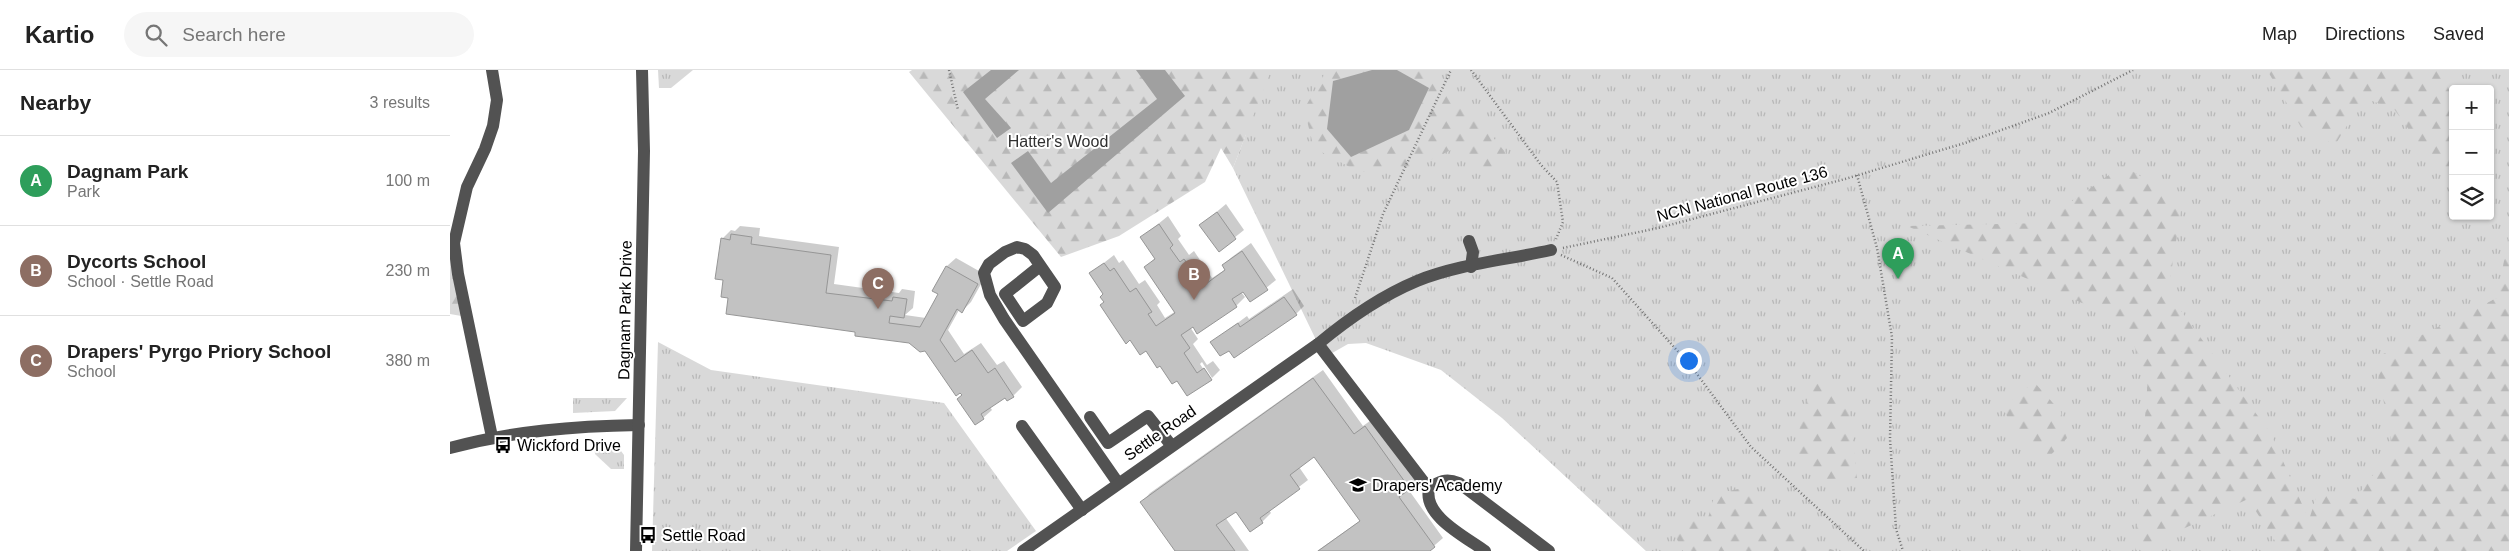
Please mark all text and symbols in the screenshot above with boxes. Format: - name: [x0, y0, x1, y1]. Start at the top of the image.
- search box: [124, 12, 474, 57]
- text: Kartio: [25, 21, 94, 48]
- icon: search: [142, 21, 170, 49]
- text: Search here: [182, 24, 286, 45]
- text: Map: [2262, 24, 2297, 44]
- text: Directions: [2325, 24, 2405, 44]
- text: Saved: [2433, 24, 2484, 44]
- map controls: [2449, 85, 2494, 220]
- button: +: [2449, 85, 2494, 130]
- text: Nearby: [20, 91, 91, 114]
- text: 3 results: [370, 94, 430, 111]
- button: −: [2449, 130, 2494, 175]
- park label: Hatter's Wood: [1008, 133, 1108, 150]
- text: Dagnam Park: [67, 161, 188, 182]
- street label: NCN National Route 136: [1655, 163, 1829, 225]
- text: A: [30, 172, 42, 189]
- text: 100 m: [386, 172, 430, 189]
- button: layers: [2449, 175, 2494, 220]
- text: Park: [67, 183, 100, 200]
- pin: A: [1882, 238, 1914, 279]
- street label: Dagnam Park Drive: [615, 240, 635, 380]
- text: Dycorts School: [67, 251, 206, 272]
- pin: B: [1178, 259, 1210, 300]
- text: B: [30, 262, 42, 279]
- text: 230 m: [386, 262, 430, 279]
- pin: C: [862, 268, 894, 309]
- text: School · Settle Road: [67, 273, 214, 290]
- text: Drapers' Pyrgo Priory School: [67, 341, 331, 362]
- your location: [1676, 348, 1702, 374]
- text: C: [30, 352, 42, 369]
- text: 380 m: [386, 352, 430, 369]
- text: School: [67, 363, 116, 380]
- street label: Settle Road: [1121, 402, 1199, 464]
- bus stop icon: Wickford Drive: [493, 435, 513, 455]
- place label: Wickford Drive: [517, 437, 621, 454]
- school or university icon: Drapers' Academy: [1348, 475, 1368, 495]
- place label: Drapers' Academy: [1372, 477, 1502, 494]
- bus stop icon: Settle Road: [638, 525, 658, 545]
- place label: Settle Road: [662, 527, 746, 544]

